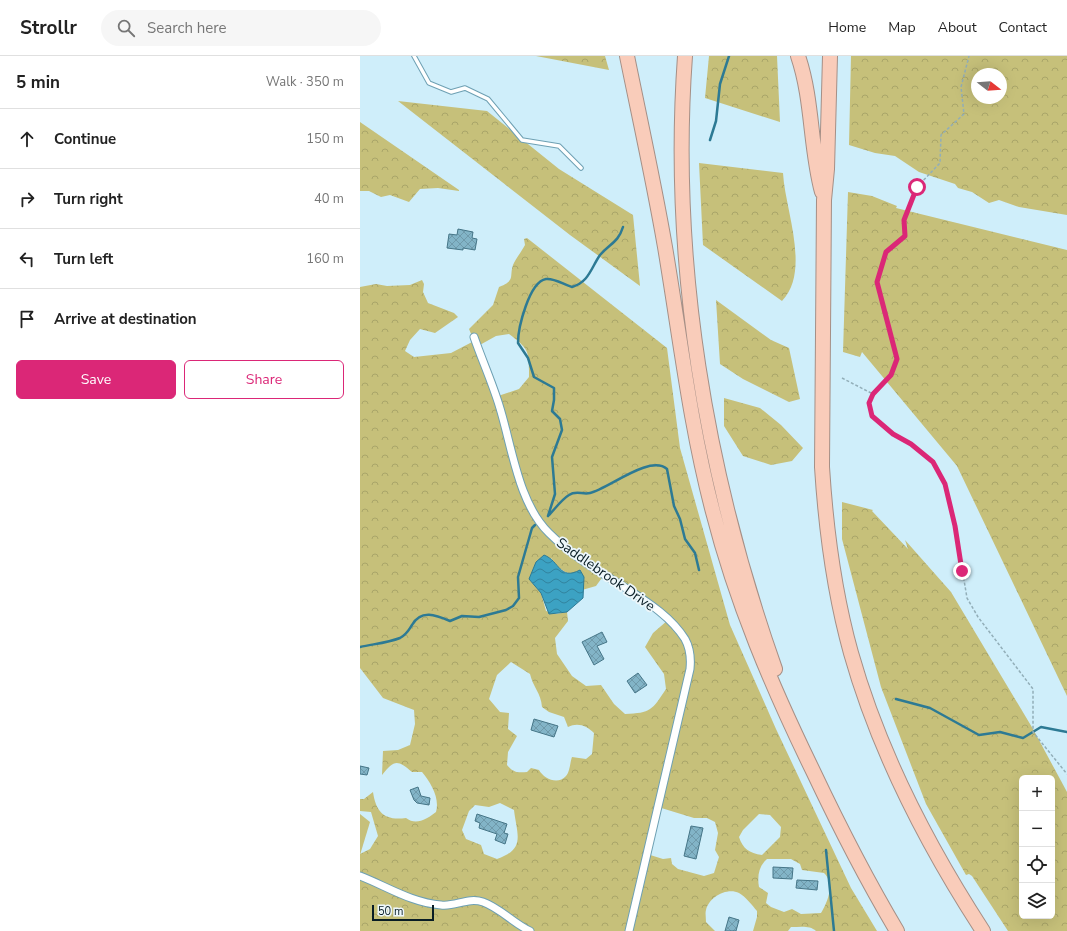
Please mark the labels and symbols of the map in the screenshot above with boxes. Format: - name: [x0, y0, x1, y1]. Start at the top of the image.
- north arrow: [971, 68, 1007, 104]
- route start: [908, 178, 926, 196]
- street label: Saddlebrook Drive: [553, 533, 659, 616]
- route end: [953, 562, 971, 580]
- scale bar: [372, 903, 434, 922]

